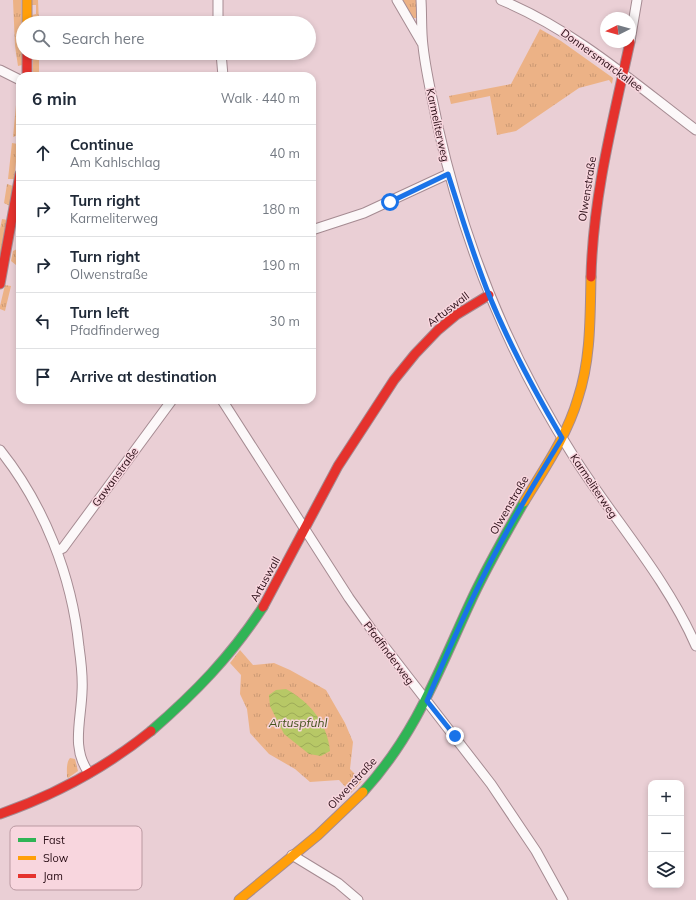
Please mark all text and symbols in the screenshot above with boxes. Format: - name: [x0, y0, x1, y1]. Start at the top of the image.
- north arrow: [600, 12, 636, 48]
- search box: [16, 16, 316, 60]
- street label: Donnersmarckallee: [558, 26, 646, 94]
- icon: search: [30, 27, 52, 49]
- text: Search here: [62, 29, 144, 48]
- street label: Karmeliterweg: [423, 87, 453, 163]
- text: 6 min: [32, 88, 77, 109]
- text: Walk · 440 m: [221, 90, 300, 106]
- text: Continue: [70, 135, 133, 154]
- icon: ahead: [32, 142, 54, 164]
- text: 40 m: [270, 145, 300, 161]
- text: Am Kahlschlag: [70, 154, 160, 170]
- street label: Olwenstraße: [575, 155, 599, 223]
- text: Turn right: [70, 191, 140, 210]
- route start: [381, 193, 399, 211]
- icon: right: [32, 198, 54, 220]
- text: 180 m: [262, 201, 300, 217]
- text: Karmeliterweg: [70, 210, 158, 226]
- text: Turn right: [70, 247, 140, 266]
- icon: right: [32, 254, 54, 276]
- text: 190 m: [262, 257, 300, 273]
- text: Olwenstraße: [70, 266, 148, 282]
- street label: Artuswall: [424, 289, 472, 329]
- text: Turn left: [70, 303, 129, 322]
- icon: left: [32, 310, 54, 332]
- text: 30 m: [270, 313, 300, 329]
- text: Pfadfinderweg: [70, 322, 160, 338]
- icon: arrive: [32, 366, 54, 388]
- text: Arrive at destination: [70, 367, 217, 386]
- street label: Gawanstraße: [89, 445, 141, 509]
- street label: Karmeliterweg: [567, 451, 621, 521]
- street label: Olwenstraße: [486, 473, 532, 537]
- street label: Artuswall: [247, 554, 283, 604]
- street label: Pfadfinderweg: [361, 619, 417, 687]
- water label: Artuspfuhl: [268, 715, 327, 730]
- route end: [446, 727, 464, 745]
- street label: Olwenstraße: [324, 754, 380, 812]
- map controls: [648, 780, 684, 888]
- button: +: [648, 780, 684, 816]
- button: −: [648, 816, 684, 852]
- legend: [10, 826, 142, 890]
- text: Fast: [43, 833, 65, 847]
- text: Slow: [43, 851, 69, 865]
- button: layers: [648, 852, 684, 888]
- text: Jam: [43, 869, 63, 883]

